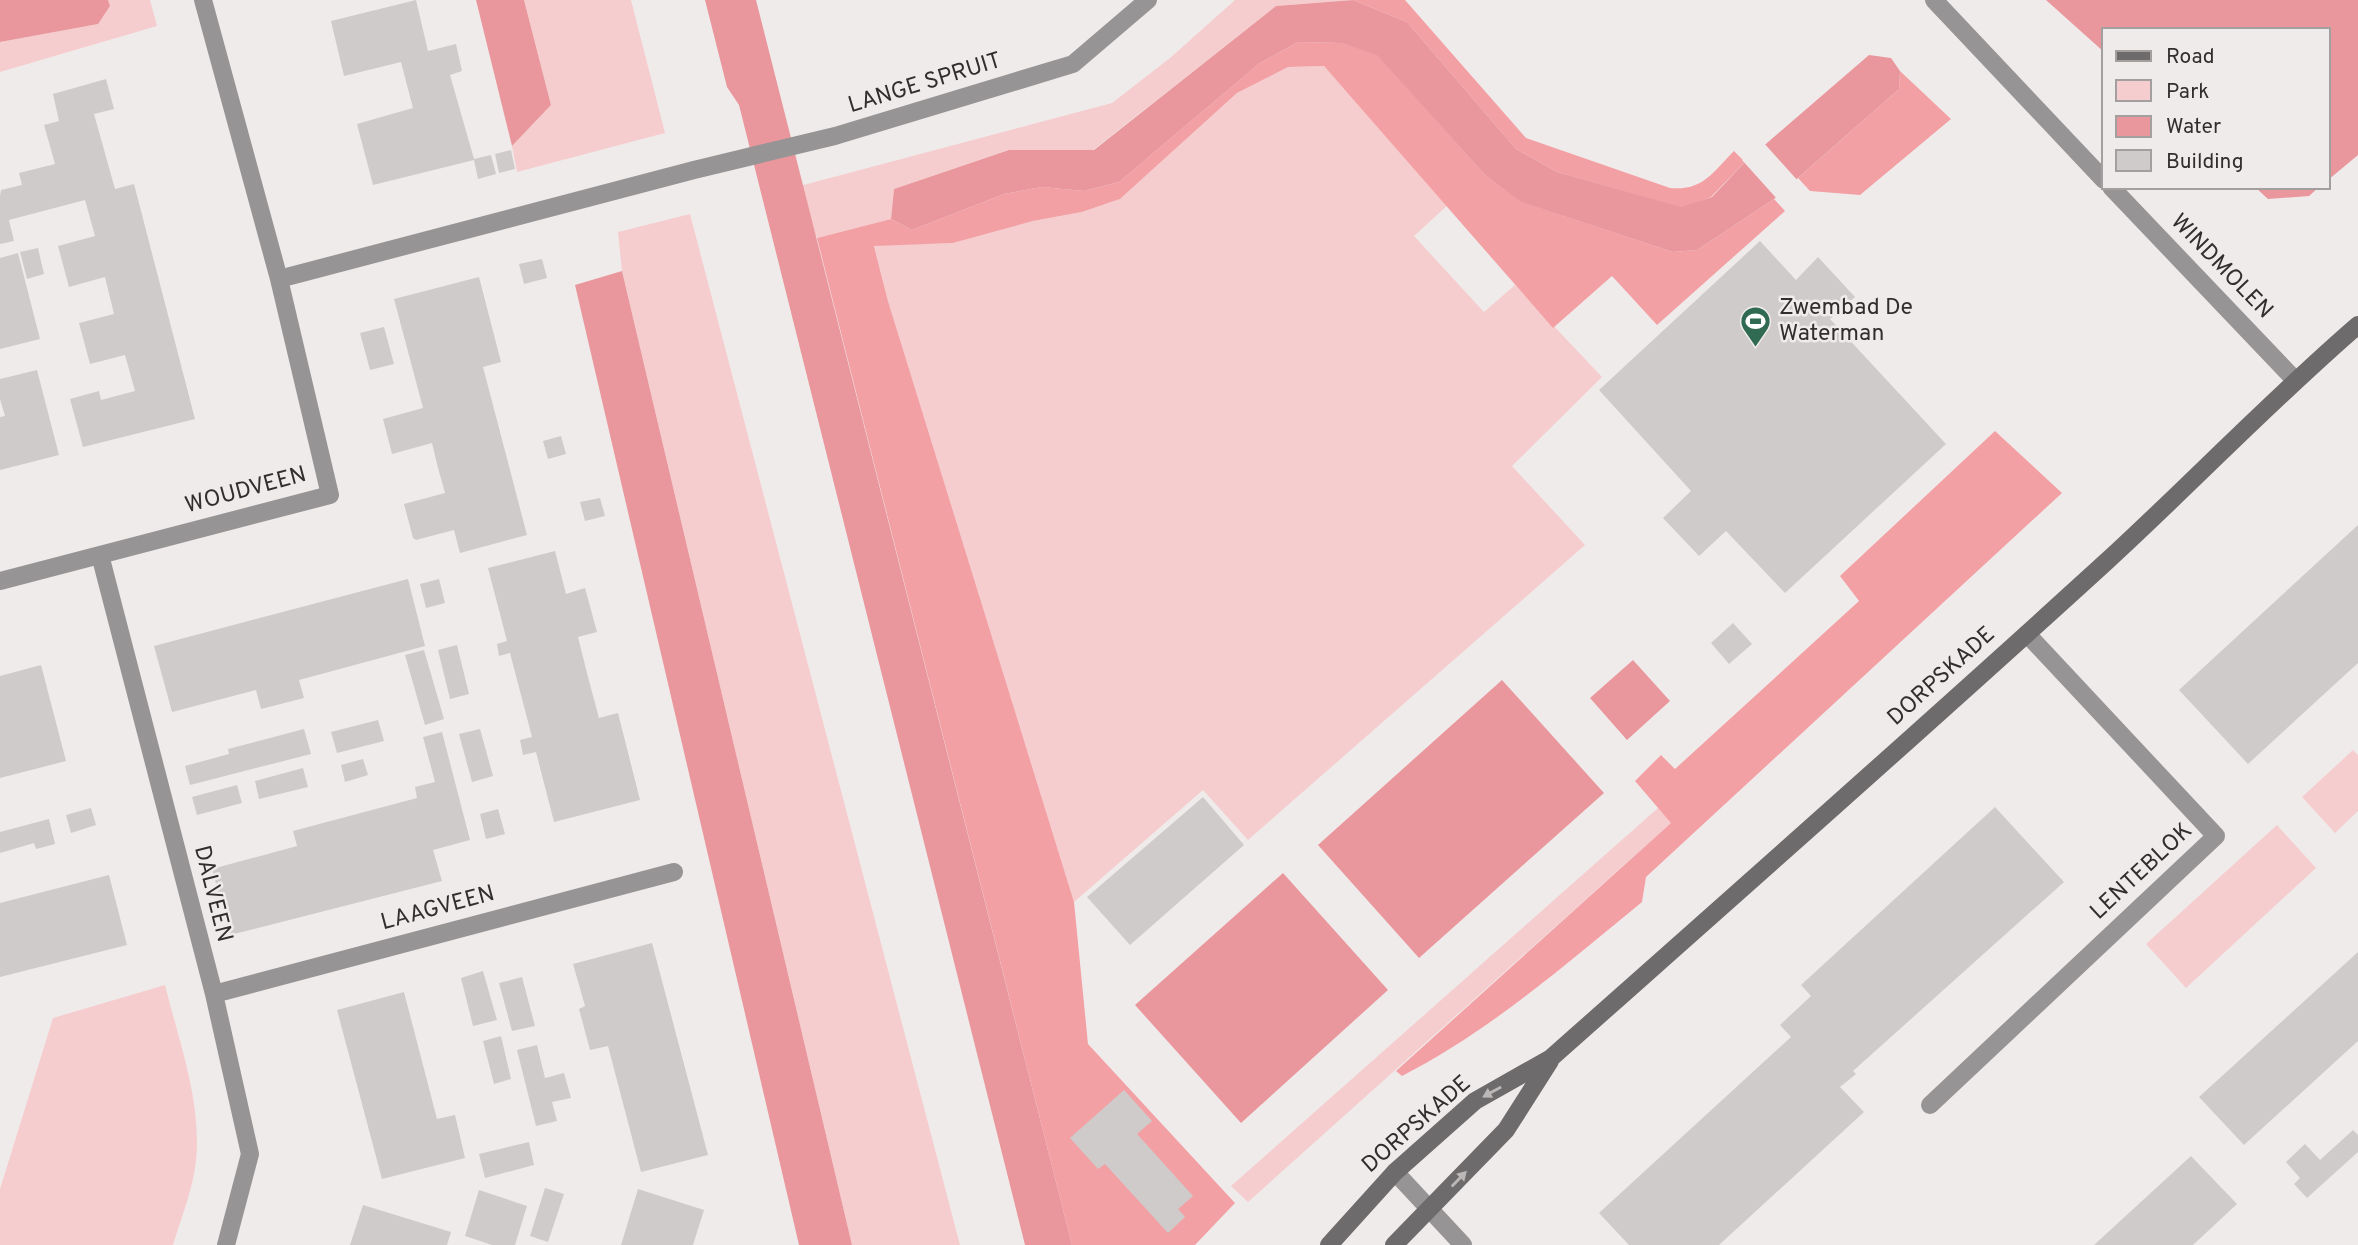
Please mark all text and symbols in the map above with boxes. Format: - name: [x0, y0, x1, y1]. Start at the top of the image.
- legend: [2102, 28, 2330, 189]
- text: Road: [2166, 44, 2215, 71]
- street label: LANGE SPRUIT: [845, 47, 1005, 121]
- text: Park: [2166, 79, 2209, 106]
- text: Water: [2166, 114, 2221, 141]
- text: Building: [2166, 149, 2244, 176]
- street label: WINDMOLEN: [2164, 208, 2278, 326]
- place label: Zwembad De Waterman: [1779, 294, 1913, 349]
- sports icon: Zwembad De Waterman: [1739, 304, 1773, 348]
- street label: WOUDVEEN: [182, 461, 310, 521]
- street label: DORPSKADE: [1882, 621, 2002, 733]
- street label: LENTEBLOK: [2085, 817, 2199, 927]
- street label: DALVEEN: [186, 843, 238, 945]
- street label: LAAGVEEN: [378, 880, 498, 938]
- street label: DORPSKADE: [1357, 1070, 1477, 1180]
- one-way arrow: [1482, 1086, 1501, 1098]
- one-way arrow: [1451, 1171, 1468, 1188]

